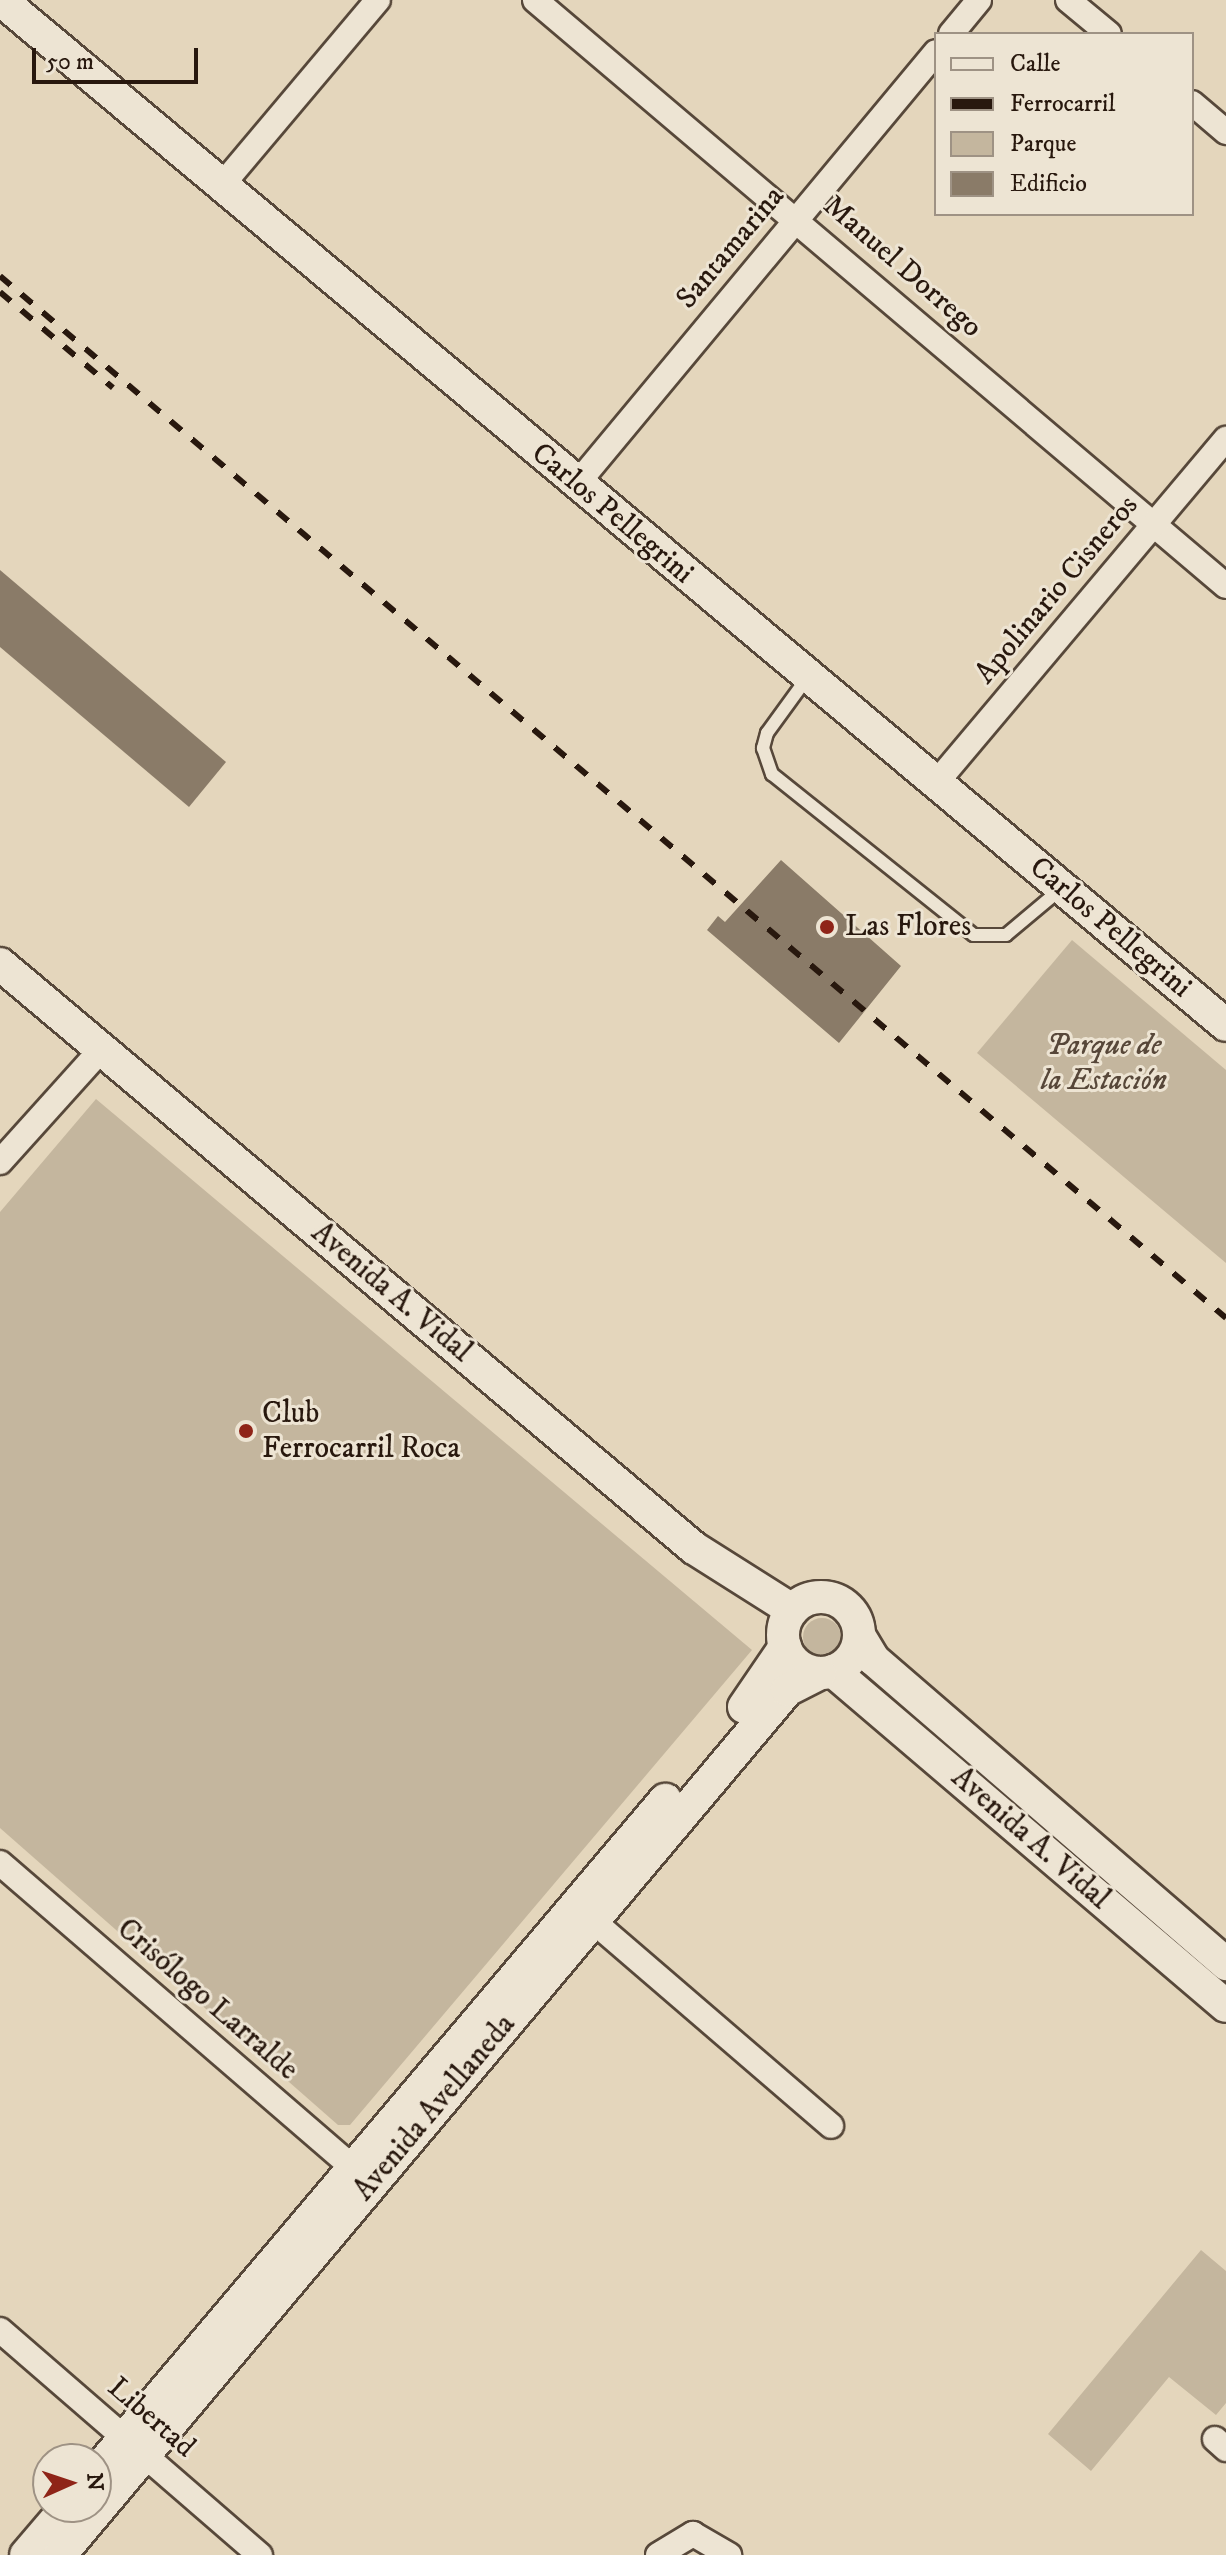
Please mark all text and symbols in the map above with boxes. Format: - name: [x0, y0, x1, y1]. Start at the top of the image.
- scale bar: [36, 32, 202, 82]
- legend: [934, 32, 1194, 216]
- text: 50 m: [46, 47, 94, 77]
- text: Calle: [1010, 49, 1060, 79]
- text: Ferrocarril: [1010, 89, 1115, 119]
- text: Parque: [1010, 129, 1076, 159]
- text: Edificio: [1010, 169, 1087, 199]
- street label: Santamarina: [669, 179, 793, 317]
- street label: Manuel Dorrego: [815, 188, 989, 346]
- street label: Carlos Pellegrini: [524, 436, 700, 592]
- street label: Apolinario Cisneros: [968, 488, 1146, 692]
- street label: Carlos Pellegrini: [1022, 850, 1198, 1006]
- place label: Las Flores: [845, 909, 971, 945]
- marker: Las Flores: [816, 916, 838, 938]
- park label: Parque de la Estación: [1041, 1028, 1167, 1098]
- street label: Avenida A. Vidal: [304, 1216, 478, 1370]
- place label: Club Ferrocarril Roca: [262, 1396, 460, 1466]
- marker: Club Ferrocarril Roca: [237, 1422, 255, 1440]
- street label: Avenida A. Vidal: [943, 1760, 1117, 1918]
- street label: Crisólogo Larralde: [109, 1912, 305, 2088]
- street label: Avenida Avellaneda: [347, 2008, 523, 2208]
- street label: Libertad: [100, 2370, 202, 2466]
- north arrow: [32, 2443, 112, 2523]
- text: N: [81, 2472, 108, 2492]

